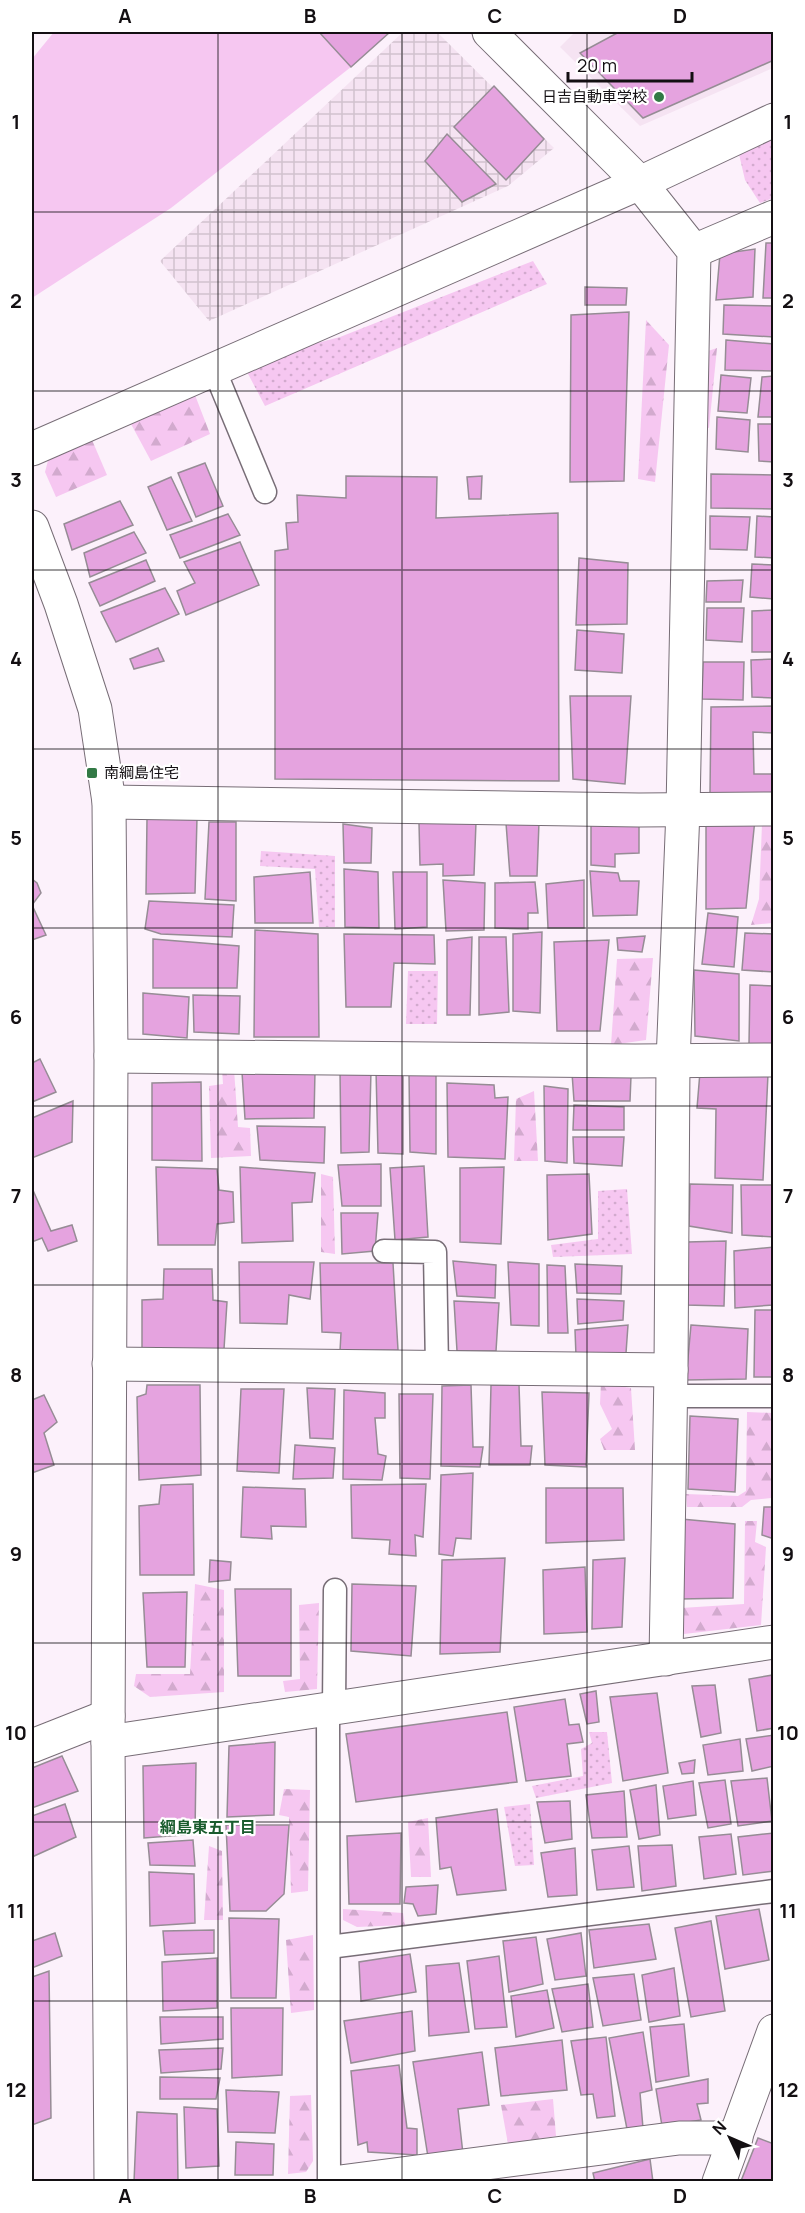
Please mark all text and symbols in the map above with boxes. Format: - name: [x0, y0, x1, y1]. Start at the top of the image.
- text: A: [118, 2, 132, 29]
- text: B: [304, 2, 317, 29]
- text: C: [488, 2, 502, 29]
- text: D: [673, 2, 687, 29]
- scale bar: [568, 45, 692, 83]
- text: 20 m: [577, 53, 617, 77]
- place label: 日吉自動車学校: [542, 86, 647, 107]
- marker: 日吉自動車学校: [652, 90, 666, 104]
- text: 1: [12, 108, 20, 135]
- text: 1: [784, 108, 792, 135]
- text: 2: [10, 287, 22, 314]
- text: 2: [782, 287, 794, 314]
- text: 3: [10, 466, 22, 493]
- text: 3: [782, 466, 794, 493]
- text: 4: [10, 645, 22, 672]
- text: 4: [782, 645, 794, 672]
- place label: 南綱島住宅: [104, 762, 179, 783]
- marker: 南綱島住宅: [85, 766, 99, 780]
- text: 5: [10, 824, 22, 851]
- text: 5: [782, 824, 794, 851]
- text: 6: [10, 1003, 22, 1030]
- text: 6: [782, 1003, 794, 1030]
- text: 7: [11, 1182, 21, 1209]
- text: 7: [783, 1182, 793, 1209]
- text: 8: [10, 1361, 22, 1388]
- text: 8: [782, 1361, 794, 1388]
- text: 9: [10, 1540, 22, 1567]
- text: 9: [782, 1540, 794, 1567]
- text: 10: [5, 1719, 27, 1746]
- text: 10: [777, 1719, 799, 1746]
- district label: 綱島東五丁目: [160, 1816, 256, 1838]
- text: 11: [7, 1897, 25, 1924]
- text: 11: [779, 1897, 797, 1924]
- text: 12: [6, 2076, 26, 2103]
- text: 12: [778, 2076, 798, 2103]
- north arrow: [700, 2108, 760, 2168]
- text: N: [707, 2116, 731, 2139]
- text: A: [118, 2182, 132, 2209]
- text: B: [304, 2182, 317, 2209]
- text: C: [488, 2182, 502, 2209]
- text: D: [673, 2182, 687, 2209]

